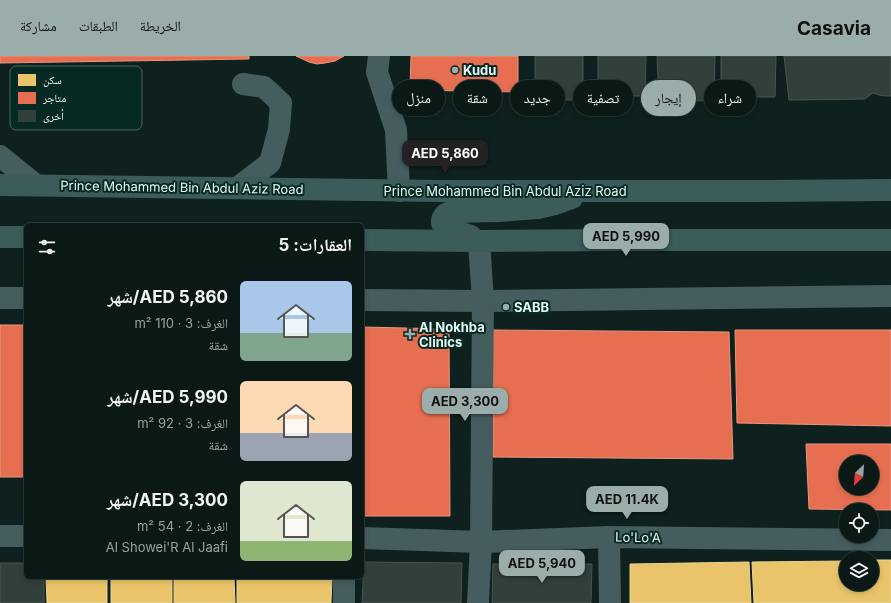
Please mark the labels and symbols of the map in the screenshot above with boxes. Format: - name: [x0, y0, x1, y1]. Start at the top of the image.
- place label: Kudu: [463, 62, 496, 78]
- marker: Kudu: [450, 65, 460, 75]
- legend: [10, 66, 142, 130]
- text: سكن: [43, 73, 62, 87]
- text: متاجر: [42, 91, 66, 105]
- text: أخرى: [43, 109, 64, 123]
- pin: AED 5,860: [399, 140, 491, 174]
- street label: Prince Mohammed Bin Abdul Aziz Road: [60, 177, 304, 197]
- street label: Prince Mohammed Bin Abdul Aziz Road: [383, 183, 627, 199]
- pin: AED 5,990: [580, 223, 672, 257]
- place label: SABB: [514, 299, 550, 315]
- marker: SABB: [501, 302, 511, 312]
- place label: Al Nokhba Clinics: [419, 319, 485, 350]
- marker: Al Nokhba Clinics: [404, 328, 416, 340]
- pin: AED 3,300: [419, 388, 511, 422]
- north arrow: [839, 455, 879, 495]
- pin: AED 11.4K: [581, 486, 673, 520]
- street label: Lo'Lo'A: [615, 529, 661, 545]
- pin: AED 5,940: [496, 550, 588, 584]

